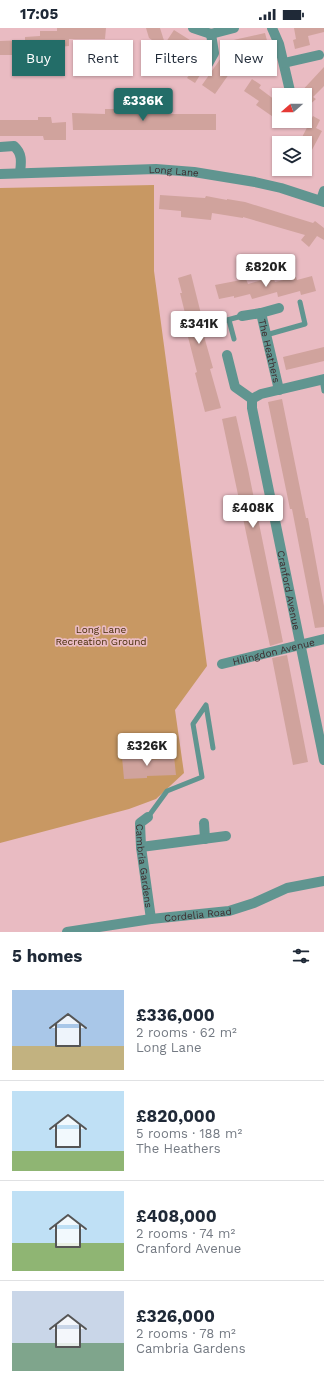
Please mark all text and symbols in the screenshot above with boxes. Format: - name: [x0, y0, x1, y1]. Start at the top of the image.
- text: 17:05: [20, 5, 58, 23]
- chip: Buy: [12, 40, 65, 76]
- chip: Rent: [73, 40, 133, 76]
- chip: Filters: [141, 40, 212, 76]
- chip: New: [220, 40, 277, 76]
- pin: £336K: [115, 88, 171, 122]
- north arrow: [272, 88, 312, 128]
- map controls: [272, 88, 312, 176]
- text: £336K: [123, 93, 163, 108]
- button: layers: [272, 136, 312, 176]
- street label: Long Lane: [149, 164, 200, 179]
- pin: £820K: [238, 254, 294, 288]
- text: £820K: [245, 259, 287, 274]
- pin: £341K: [171, 311, 227, 345]
- text: £341K: [180, 316, 218, 331]
- street label: The Heathers: [257, 318, 282, 384]
- pin: £408K: [225, 495, 281, 529]
- text: £408K: [232, 500, 274, 515]
- street label: Cranford Avenue: [275, 549, 302, 631]
- park label: Long Lane Recreation Ground: [55, 624, 147, 647]
- street label: Hilingdon Avenue: [231, 636, 316, 667]
- pin: £326K: [119, 733, 175, 767]
- text: £326K: [127, 738, 167, 753]
- street label: Cambria Gardens: [134, 824, 154, 908]
- street label: Cordelia Road: [163, 906, 232, 924]
- icon: filters: [290, 945, 312, 967]
- text: 5 homes: [12, 946, 82, 966]
- text: £336,000: [136, 1005, 215, 1025]
- icon: home: [44, 1006, 92, 1054]
- text: 2 rooms · 62 m²: [136, 1025, 237, 1040]
- text: Long Lane: [136, 1040, 201, 1055]
- text: £820,000: [136, 1106, 216, 1126]
- icon: home: [44, 1107, 92, 1155]
- text: 5 rooms · 188 m²: [136, 1126, 242, 1141]
- text: The Heathers: [136, 1141, 221, 1156]
- text: £408,000: [136, 1206, 217, 1226]
- icon: home: [44, 1207, 92, 1255]
- text: 2 rooms · 74 m²: [136, 1226, 235, 1241]
- text: Cranford Avenue: [136, 1241, 241, 1256]
- text: £326,000: [136, 1306, 215, 1326]
- icon: home: [44, 1307, 92, 1355]
- text: 2 rooms · 78 m²: [136, 1326, 236, 1341]
- text: Cambria Gardens: [136, 1341, 246, 1356]

